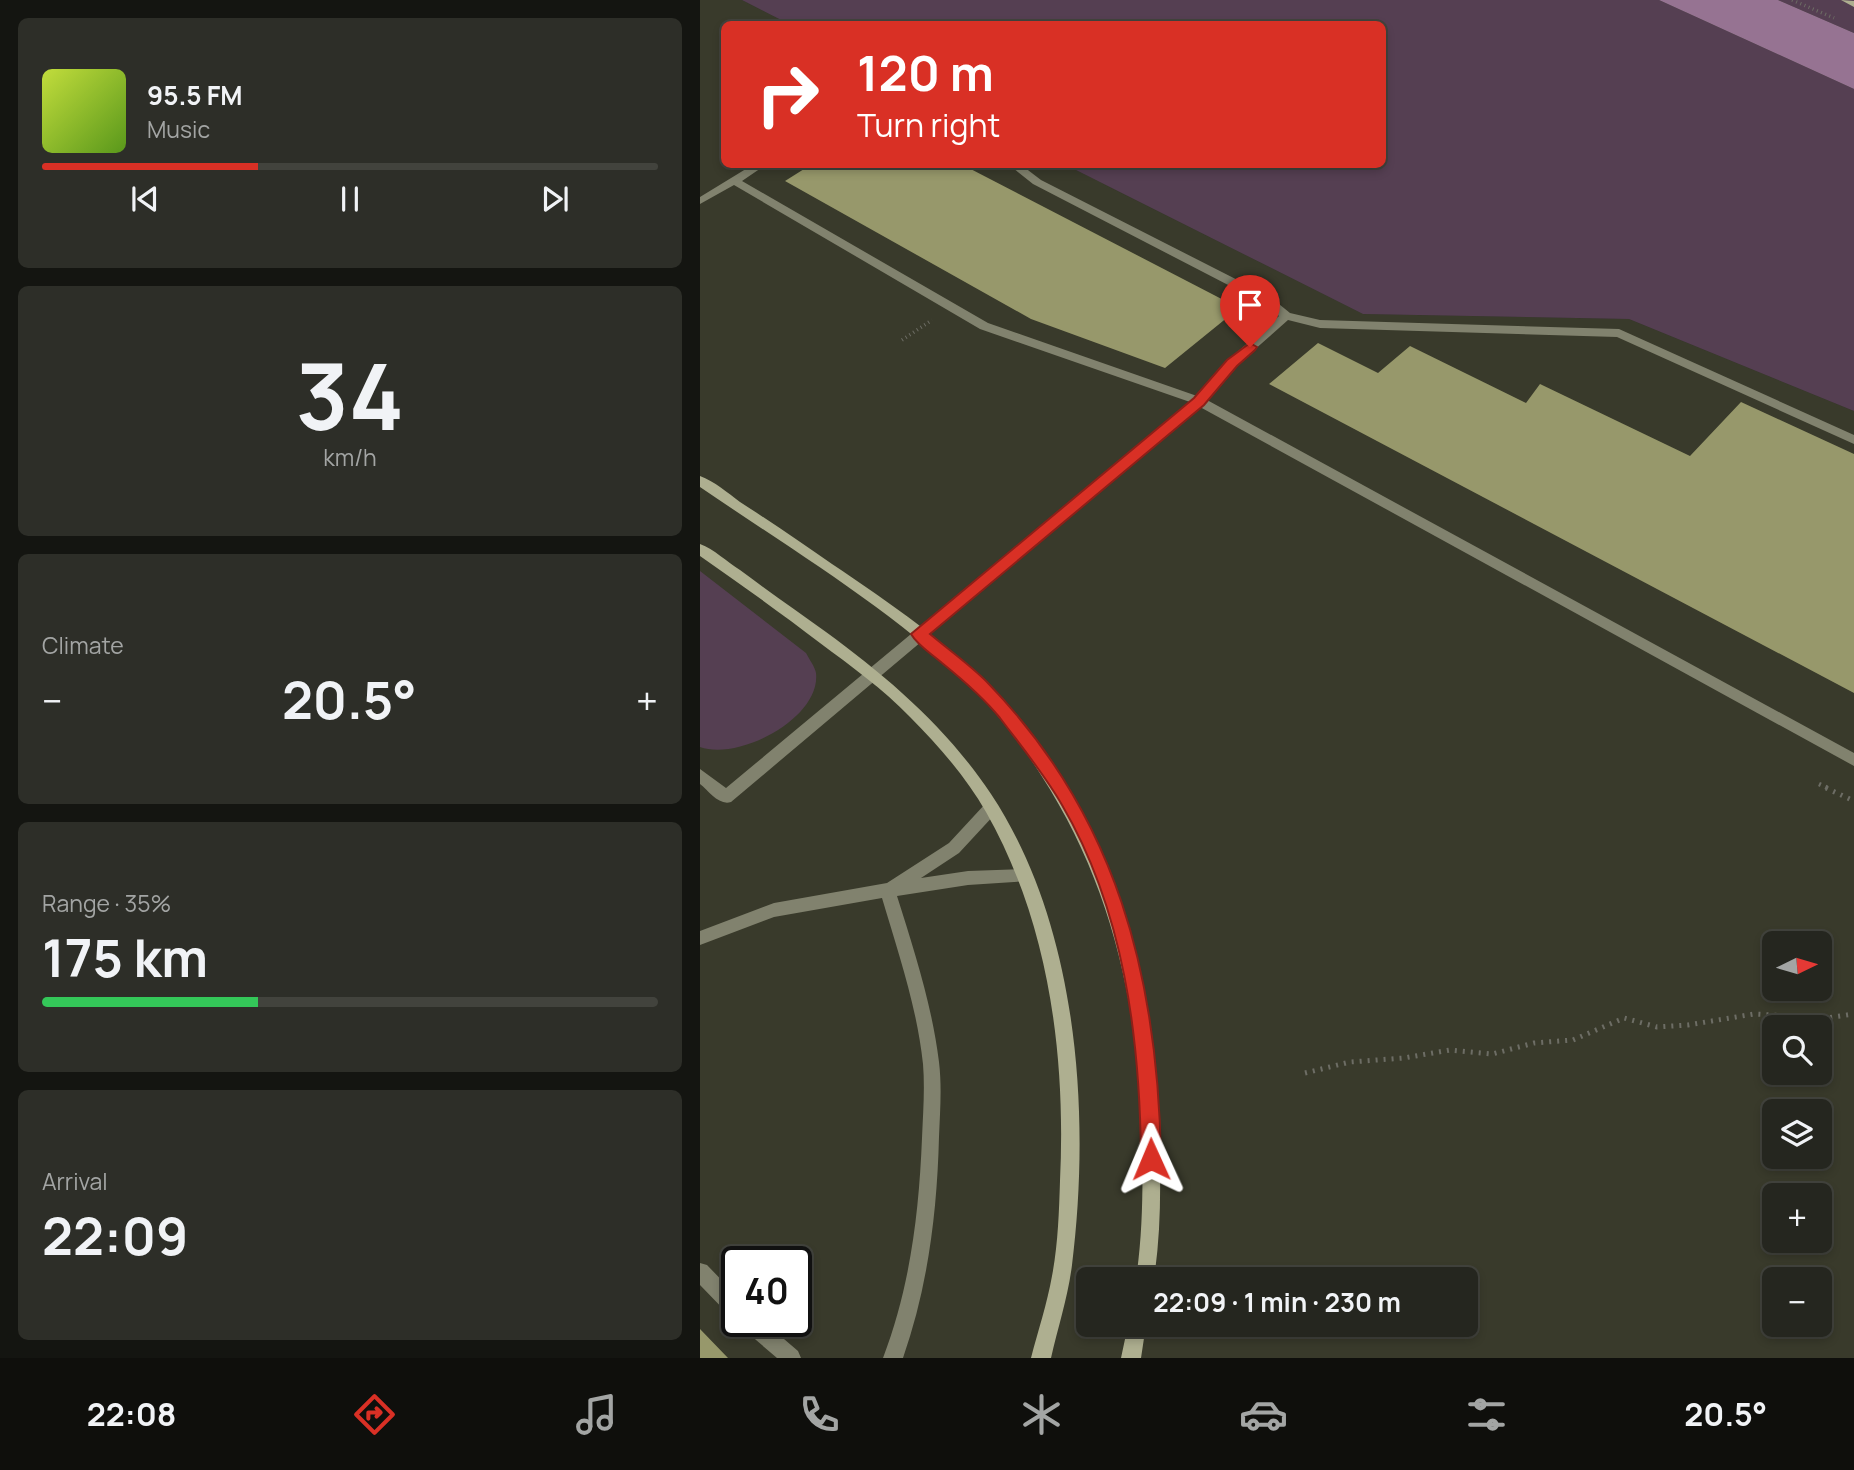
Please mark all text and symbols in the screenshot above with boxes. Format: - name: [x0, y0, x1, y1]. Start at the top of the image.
- text: 120 m: [857, 39, 994, 106]
- icon: right: [742, 49, 833, 140]
- text: 95.5 FM: [147, 77, 243, 113]
- text: Turn right: [857, 103, 1000, 147]
- text: Music: [147, 113, 210, 145]
- icon: previous: [126, 180, 164, 218]
- icon: pause: [331, 180, 369, 218]
- icon: next: [536, 180, 574, 218]
- pin: [1220, 275, 1280, 347]
- icon: arrive: [1231, 286, 1269, 324]
- text: 34: [296, 333, 404, 457]
- text: km/h: [323, 441, 377, 473]
- text: Climate: [42, 629, 124, 661]
- text: 20.5°: [282, 664, 417, 735]
- text: −: [42, 674, 63, 726]
- text: +: [636, 674, 658, 726]
- text: Range · 35%: [42, 887, 171, 919]
- text: 175 km: [42, 922, 208, 993]
- north arrow: [1762, 931, 1832, 1001]
- map controls: [1762, 931, 1832, 1337]
- button: search: [1762, 1015, 1832, 1085]
- button: layers: [1762, 1099, 1832, 1169]
- position arrow: [1114, 1122, 1188, 1196]
- text: Arrival: [42, 1165, 108, 1197]
- button: +: [1762, 1183, 1832, 1253]
- text: 22:09: [42, 1200, 188, 1271]
- speed limit sign: 40: [721, 1246, 812, 1337]
- button: −: [1762, 1267, 1832, 1337]
- text: 22:09 · 1 min · 230 m: [1153, 1284, 1401, 1320]
- icon: directions: [350, 1390, 399, 1439]
- icon: music: [572, 1390, 621, 1439]
- icon: phone: [795, 1390, 844, 1439]
- icon: climate: [1017, 1390, 1066, 1439]
- icon: car: [1239, 1390, 1288, 1439]
- icon: filters: [1462, 1390, 1511, 1439]
- text: 22:08: [87, 1392, 176, 1436]
- text: 20.5°: [1684, 1392, 1767, 1436]

